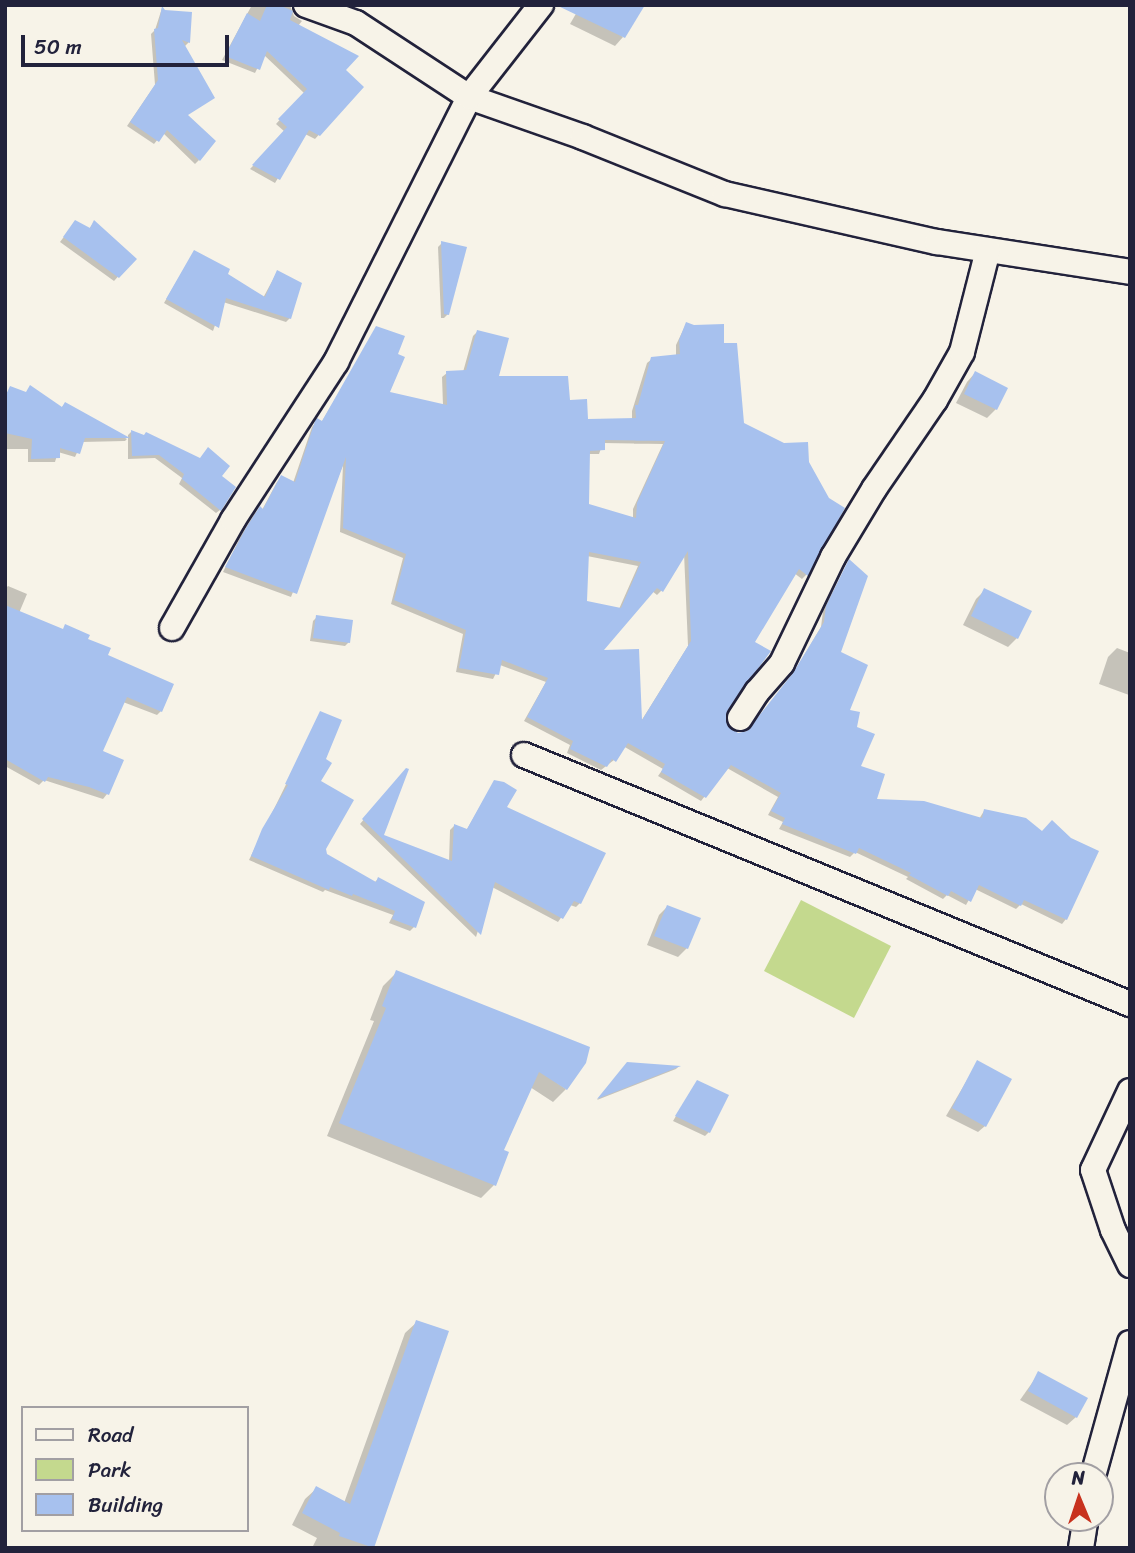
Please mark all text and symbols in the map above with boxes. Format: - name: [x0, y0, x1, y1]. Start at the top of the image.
- scale bar: [24, 21, 233, 65]
- text: 50 m: [34, 28, 82, 66]
- legend: [21, 1406, 248, 1532]
- text: Road: [88, 1416, 133, 1454]
- text: Park: [88, 1451, 131, 1489]
- text: N: [1071, 1461, 1085, 1494]
- north arrow: [1044, 1462, 1114, 1532]
- text: Building: [88, 1486, 163, 1524]

